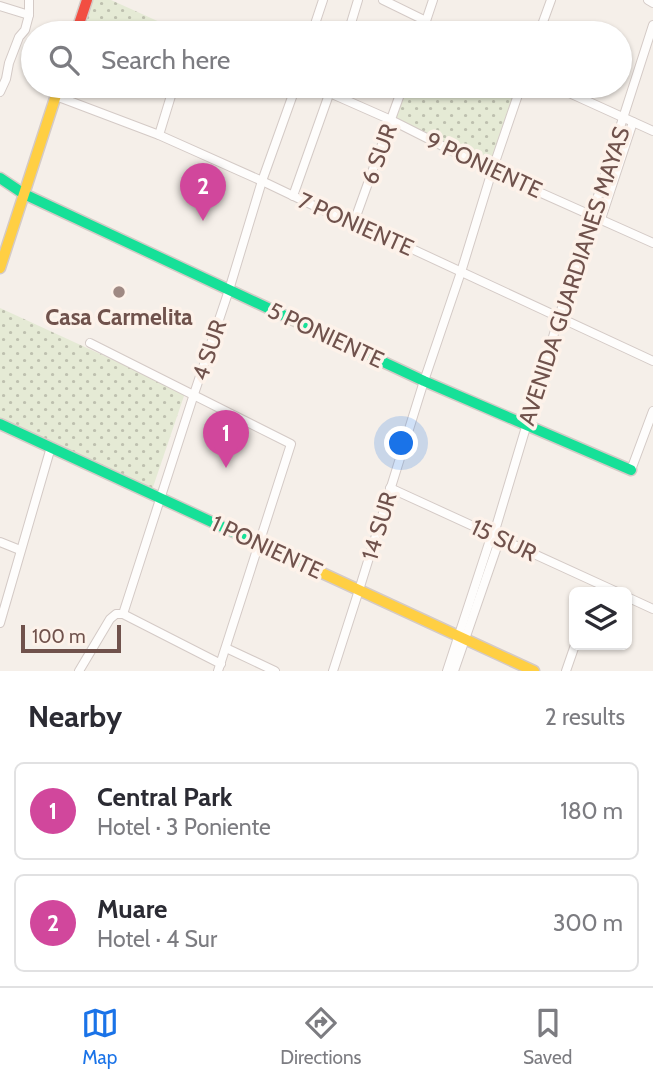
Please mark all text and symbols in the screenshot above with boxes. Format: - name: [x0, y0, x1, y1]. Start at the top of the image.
- search box: [21, 21, 632, 98]
- icon: search: [45, 41, 83, 79]
- text: Search here: [101, 44, 230, 76]
- street label: 6 SUR: [355, 120, 403, 188]
- street label: AVENIDA GUARDIANES MAYAS: [512, 123, 636, 429]
- street label: 9 PONIENTE: [421, 126, 547, 204]
- pin: 2: [180, 163, 226, 221]
- street label: 7 PONIENTE: [294, 186, 418, 262]
- marker: Casa Carmelita: [111, 284, 127, 300]
- street label: 5 PONIENTE: [264, 296, 388, 374]
- place label: Casa Carmelita: [45, 303, 193, 331]
- street label: 4 SUR: [186, 316, 232, 384]
- pin: 1: [203, 410, 249, 468]
- your location: [384, 426, 418, 460]
- street label: 14 SUR: [355, 488, 403, 564]
- street label: 1 PONIENTE: [207, 509, 327, 585]
- street label: 15 SUR: [467, 513, 541, 567]
- map controls: [569, 587, 632, 650]
- button: layers: [569, 587, 632, 650]
- scale bar: [21, 622, 121, 654]
- text: 100 m: [32, 625, 86, 648]
- text: Nearby: [28, 698, 122, 735]
- text: 2 results: [545, 703, 625, 731]
- text: Central Park: [97, 781, 232, 813]
- text: 1: [49, 797, 57, 825]
- text: 180 m: [560, 797, 623, 825]
- text: Hotel · 3 Poniente: [97, 813, 271, 841]
- text: Muare: [97, 893, 167, 925]
- text: 2: [47, 909, 59, 937]
- text: 300 m: [553, 909, 623, 937]
- text: Hotel · 4 Sur: [97, 925, 217, 953]
- tab: Map: [81, 1004, 119, 1069]
- tab: Directions: [280, 1004, 361, 1069]
- tab: Saved: [523, 1004, 572, 1069]

